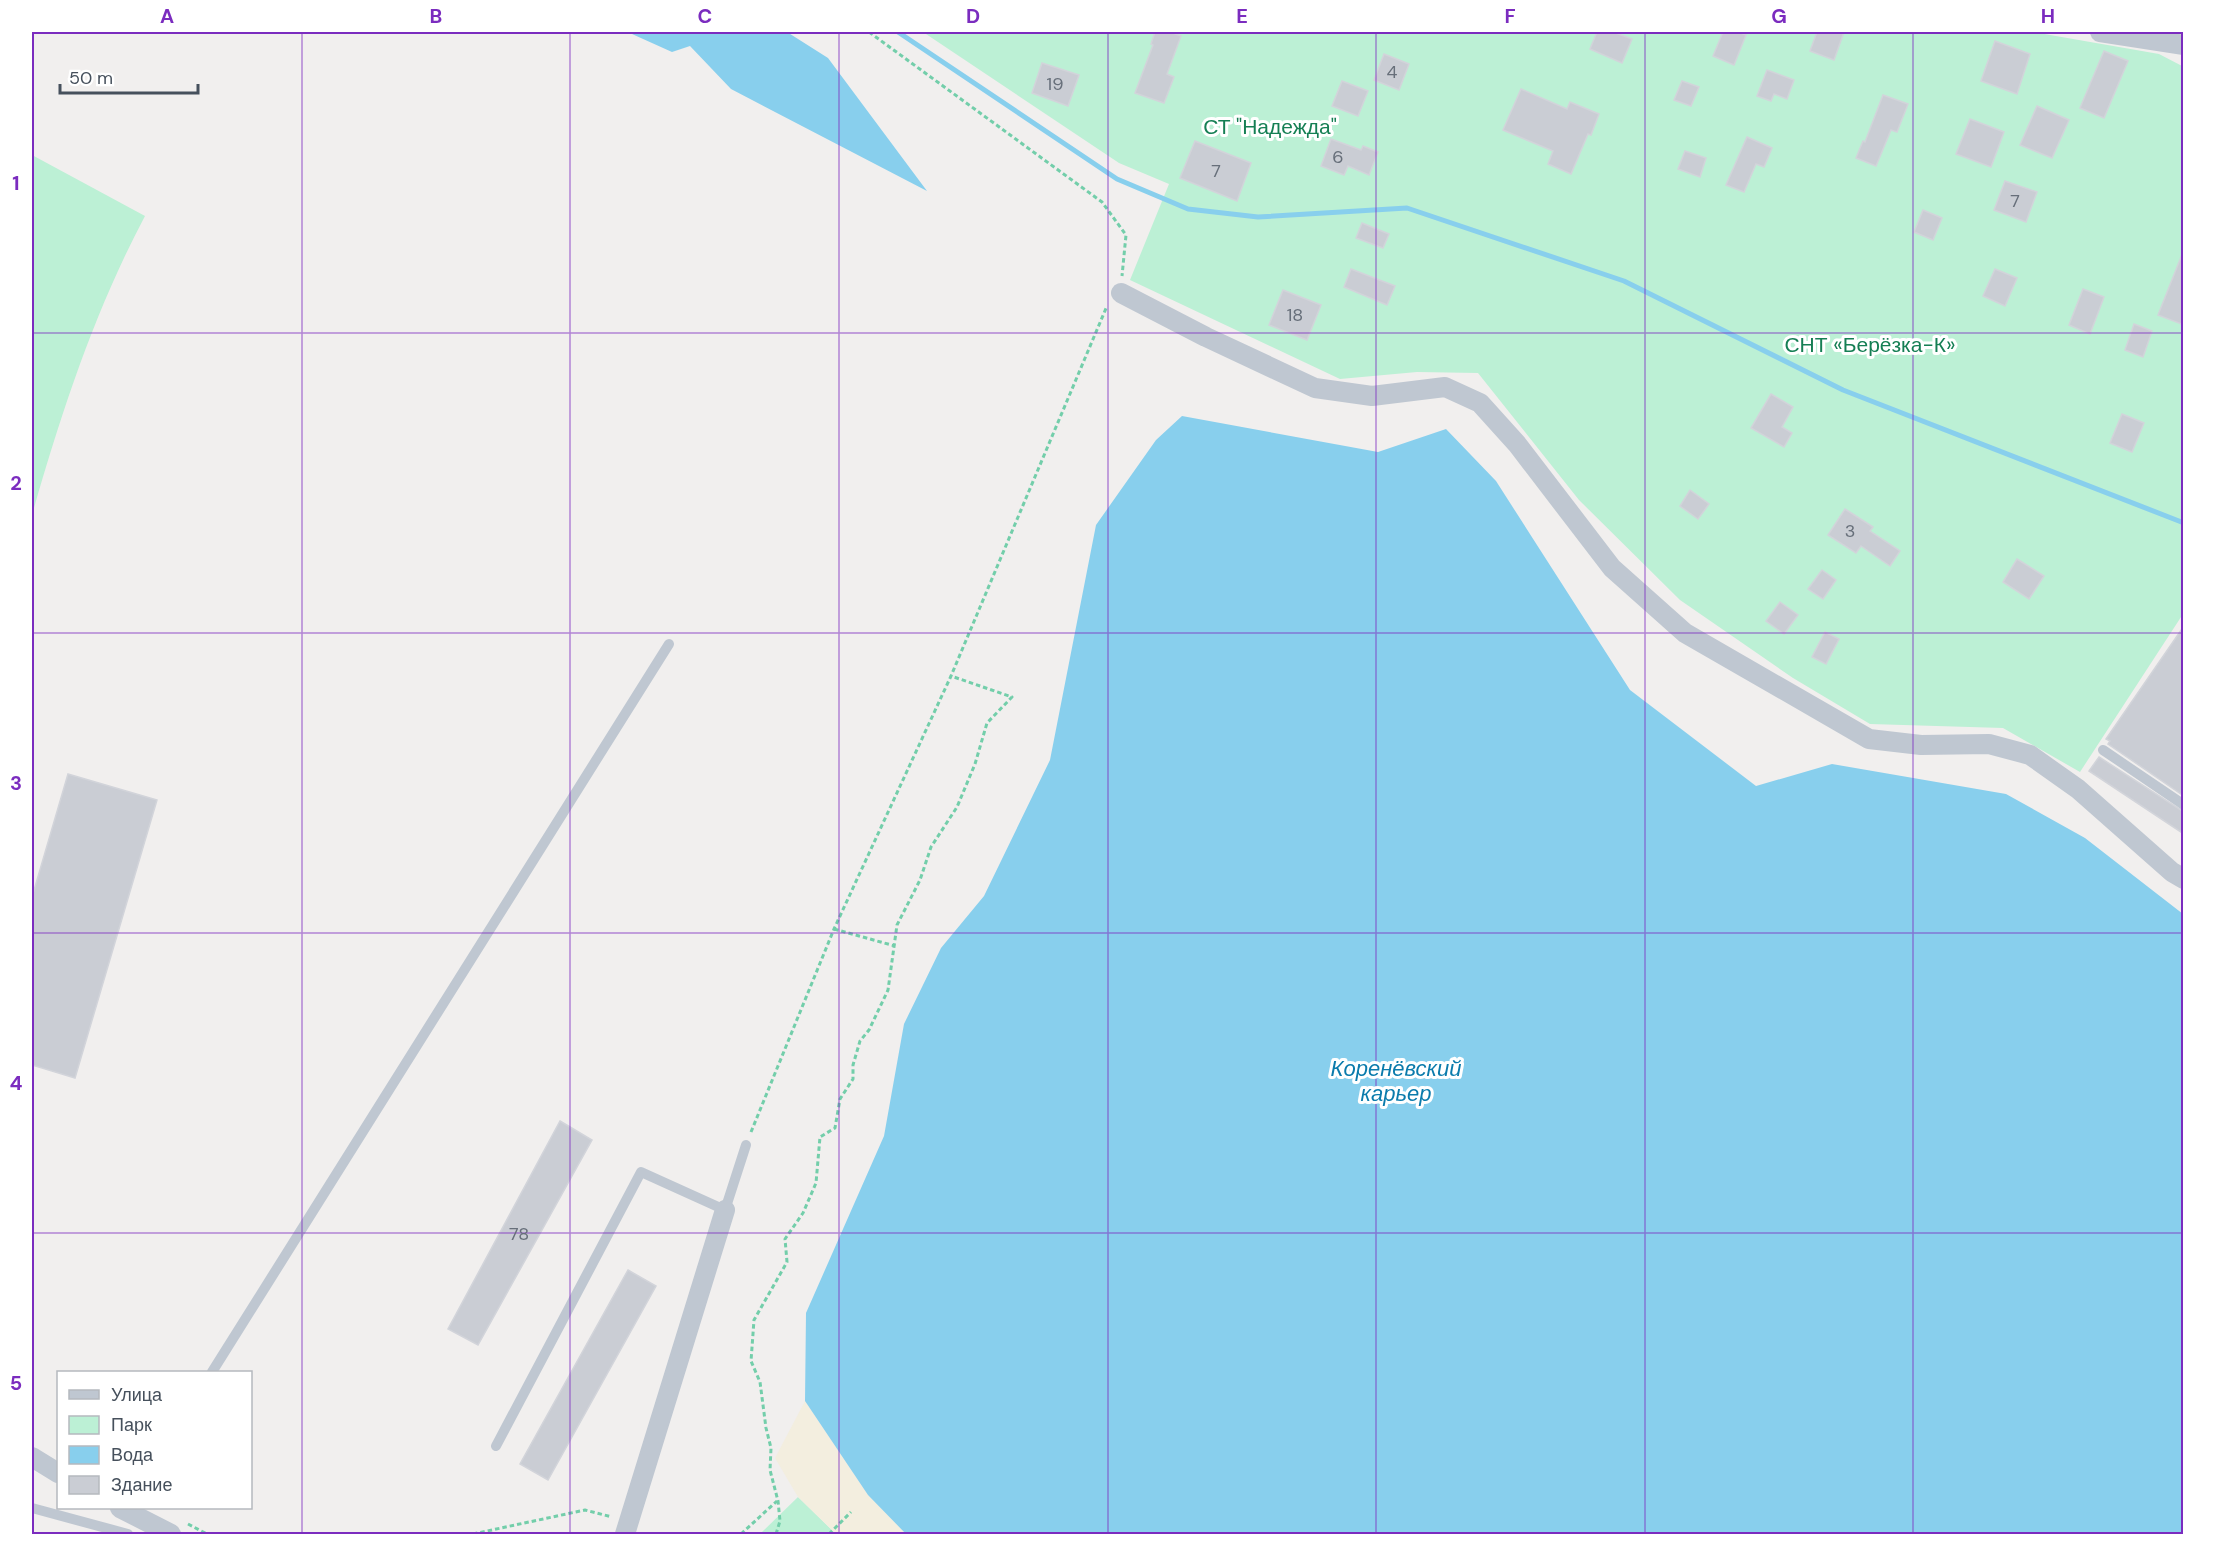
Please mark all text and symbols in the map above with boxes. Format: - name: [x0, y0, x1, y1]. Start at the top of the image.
- text: A: [160, 3, 174, 29]
- text: B: [430, 3, 442, 29]
- text: C: [698, 3, 712, 29]
- text: D: [966, 3, 980, 29]
- text: E: [1236, 3, 1248, 29]
- text: F: [1504, 3, 1516, 29]
- text: G: [1771, 3, 1787, 29]
- text: H: [2041, 3, 2055, 29]
- scale bar: [60, 57, 198, 95]
- house number: 4: [1387, 60, 1398, 84]
- text: 50 m: [69, 66, 113, 90]
- house number: 19: [1047, 72, 1063, 96]
- park label: СТ "Надежда": [1203, 113, 1337, 141]
- house number: 6: [1332, 145, 1344, 169]
- house number: 7: [1211, 159, 1221, 183]
- text: 1: [12, 170, 20, 196]
- house number: 7: [2010, 189, 2020, 213]
- house number: 18: [1287, 303, 1303, 327]
- park label: СНТ «Берёзка-К»: [1784, 331, 1956, 359]
- text: 2: [10, 470, 22, 496]
- house number: 3: [1845, 519, 1855, 543]
- text: 3: [10, 770, 22, 796]
- water label: Коренёвский карьер: [1331, 1054, 1461, 1108]
- text: 4: [10, 1070, 23, 1096]
- house number: 78: [509, 1222, 529, 1246]
- text: 5: [10, 1370, 22, 1396]
- legend: [57, 1371, 252, 1509]
- text: Улица: [111, 1383, 163, 1407]
- text: Парк: [111, 1413, 152, 1437]
- text: Вода: [111, 1443, 154, 1467]
- text: Здание: [111, 1473, 172, 1497]

